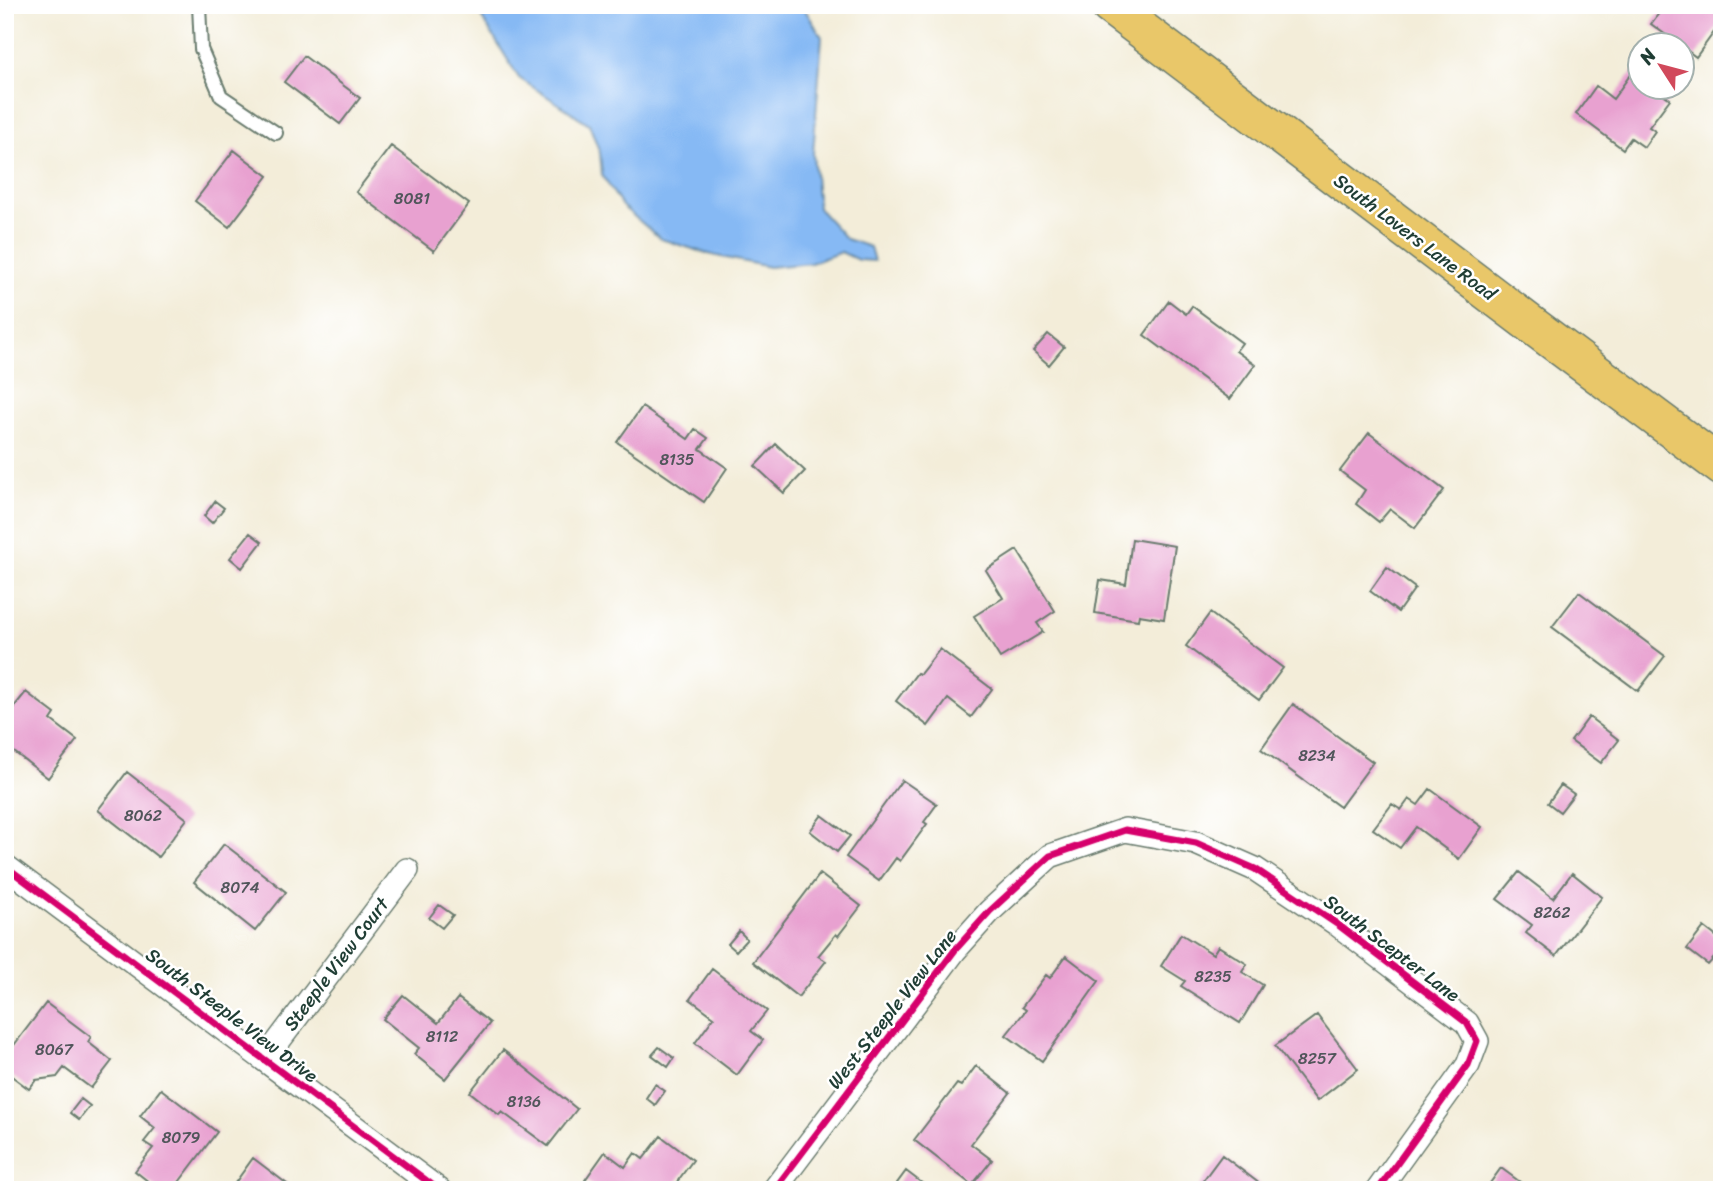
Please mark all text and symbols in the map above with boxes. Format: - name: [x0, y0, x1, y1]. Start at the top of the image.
- north arrow: [1626, 32, 1696, 102]
- text: N: [1630, 41, 1665, 72]
- street label: South Lovers Lane Road: [1327, 165, 1505, 311]
- house number: 8081: [394, 184, 430, 213]
- house number: 8135: [659, 445, 695, 474]
- house number: 8234: [1298, 741, 1336, 770]
- house number: 8062: [124, 801, 162, 830]
- house number: 8074: [221, 873, 259, 902]
- street label: South Scepter Lane: [1317, 885, 1467, 1011]
- street label: Steeple View Court: [275, 889, 398, 1038]
- house number: 8262: [1533, 898, 1571, 927]
- street label: West Steeple View Lane: [819, 921, 965, 1096]
- street label: South Steeple View Drive: [139, 939, 325, 1091]
- house number: 8235: [1194, 962, 1232, 991]
- house number: 8112: [426, 1022, 458, 1051]
- house number: 8067: [35, 1035, 74, 1064]
- house number: 8257: [1298, 1044, 1337, 1073]
- house number: 8136: [507, 1087, 541, 1116]
- house number: 8079: [162, 1123, 201, 1152]

